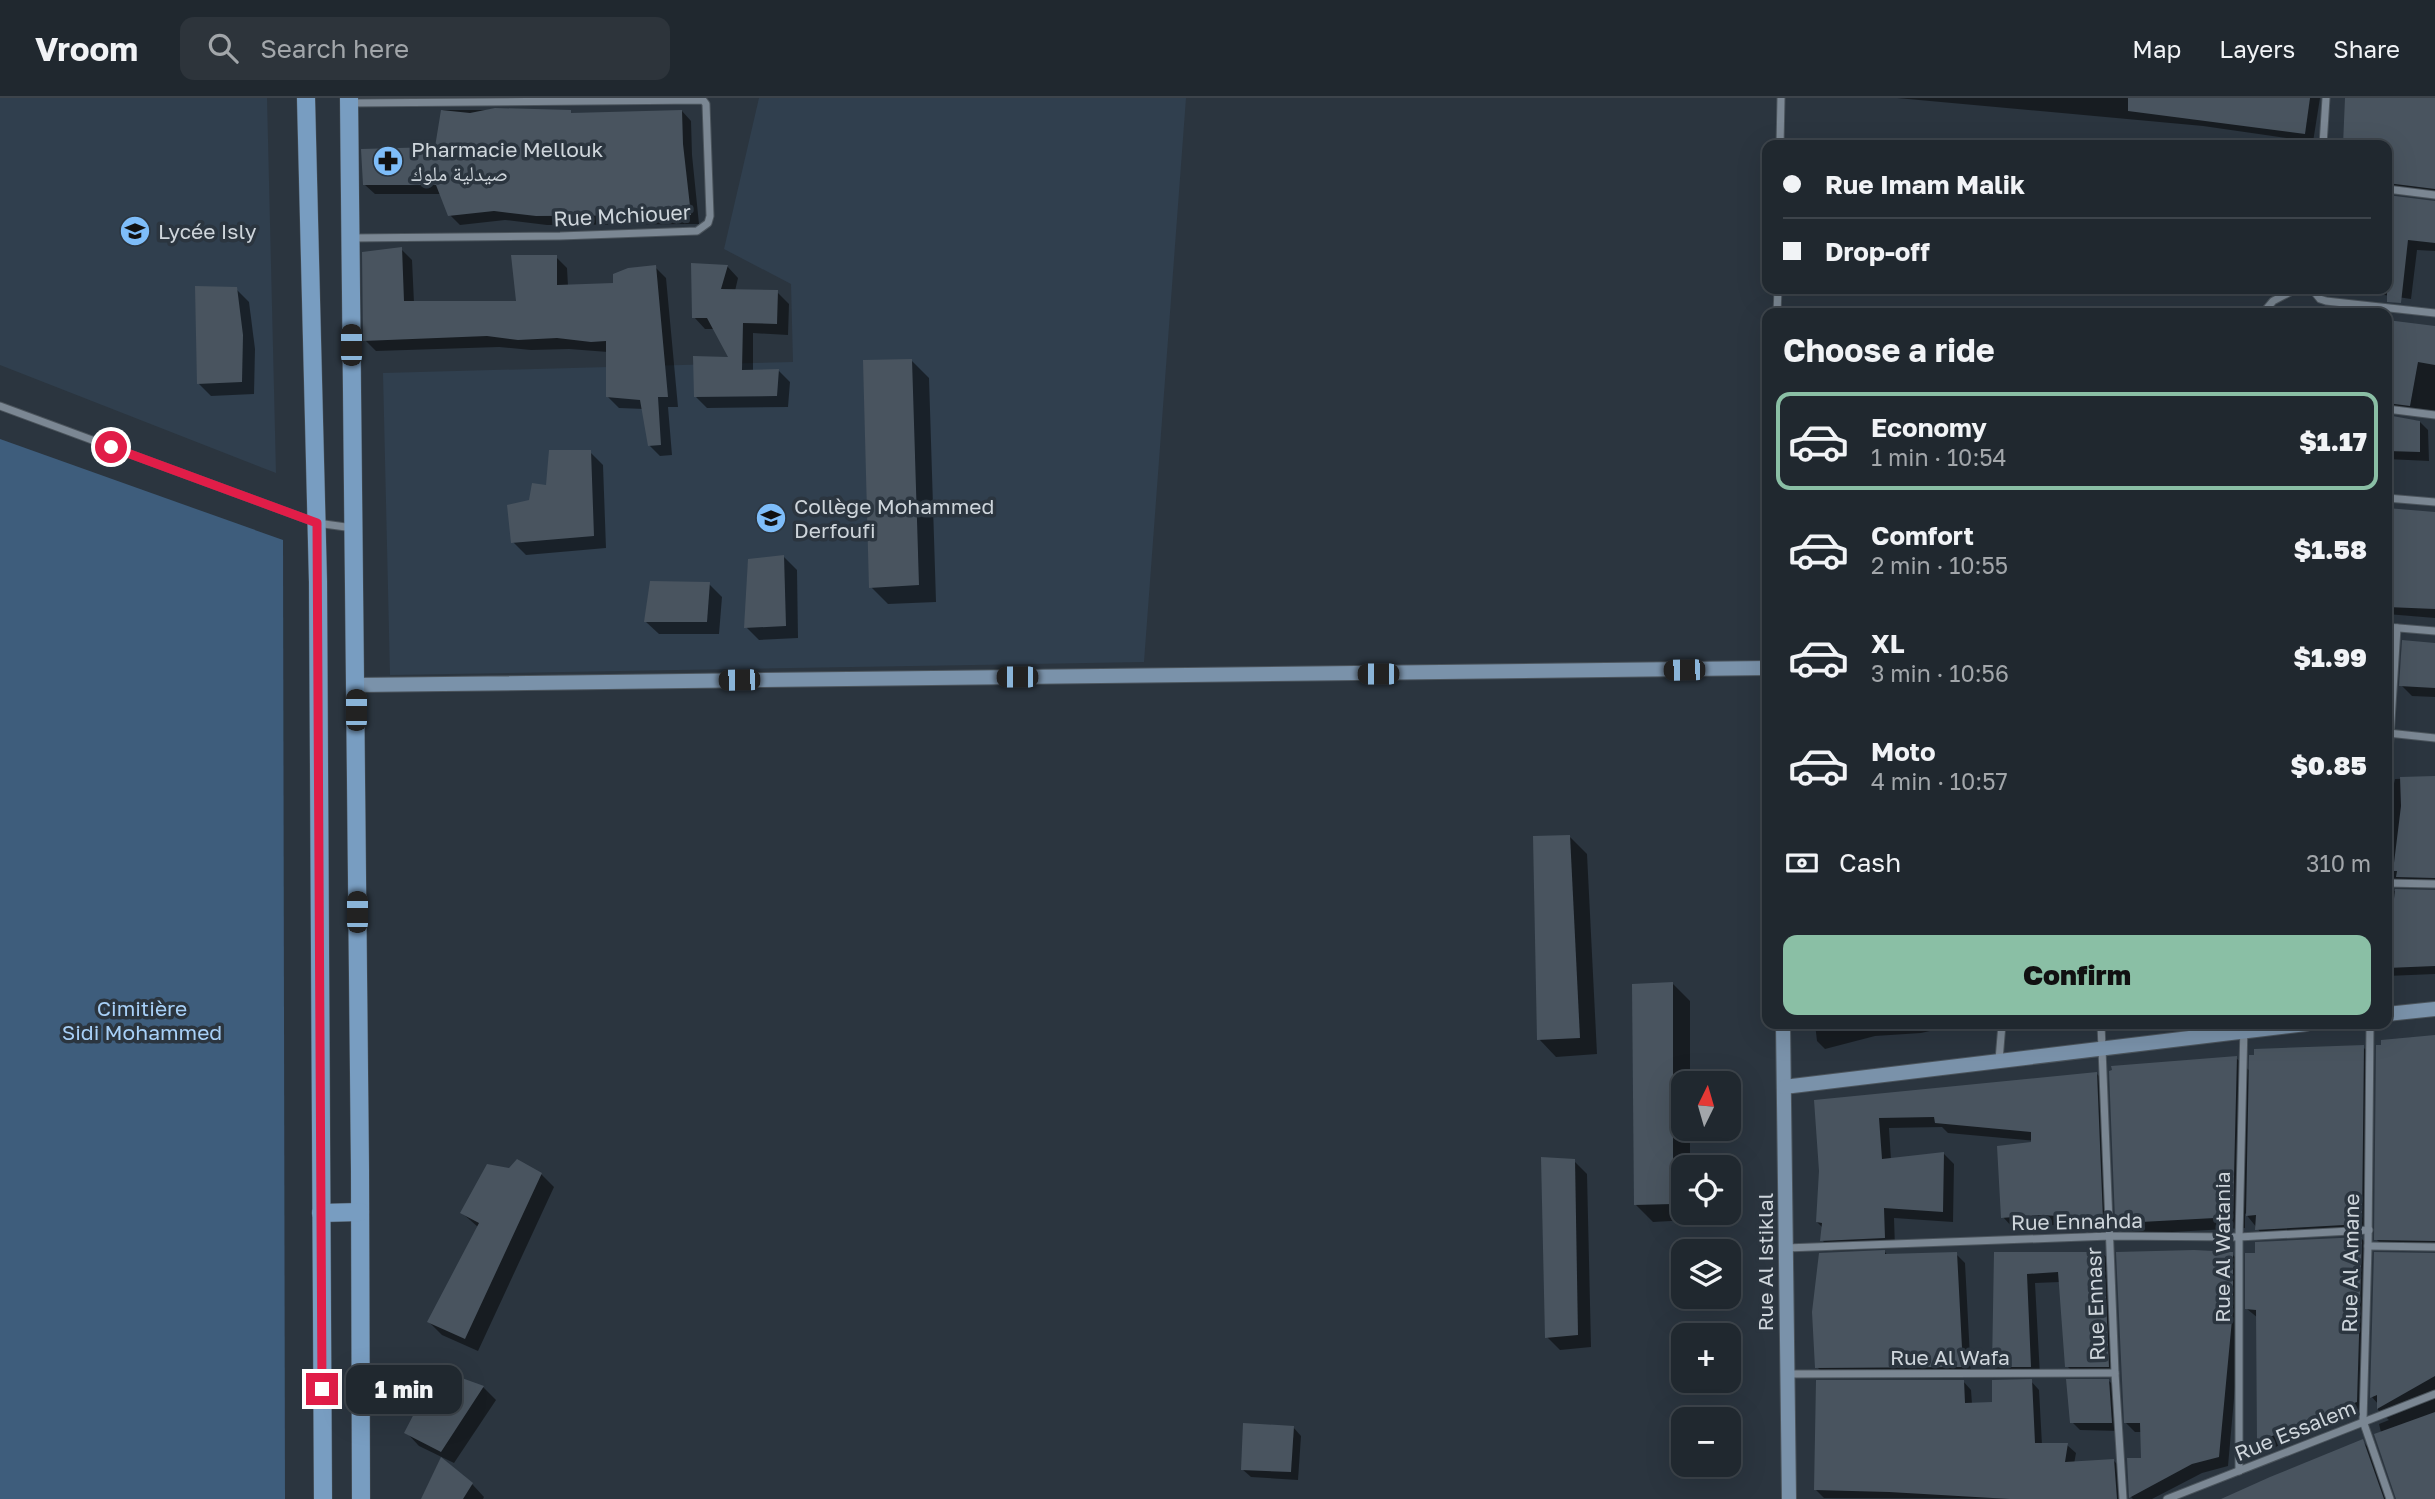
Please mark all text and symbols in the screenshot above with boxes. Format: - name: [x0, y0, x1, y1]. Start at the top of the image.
- search box: [180, 17, 670, 80]
- text: Vroom: [35, 29, 138, 68]
- icon: search: [204, 29, 242, 67]
- text: Search here: [260, 33, 409, 64]
- text: Map: [2132, 34, 2181, 63]
- text: Layers: [2219, 34, 2295, 63]
- text: Share: [2333, 34, 2400, 63]
- place label: Pharmacie Mellouk صيدلية ملوك: [411, 136, 603, 186]
- pharmacy icon: Pharmacie Mellouk صيدلية ملوك: [371, 144, 405, 178]
- text: Rue Imam Malik: [1825, 169, 2025, 200]
- street label: Rue Mchiouer: [553, 198, 691, 232]
- school or university icon: Lycée Isly: [118, 214, 152, 248]
- place label: Lycée Isly: [158, 218, 257, 244]
- text: Drop-off: [1825, 236, 1930, 267]
- car: [341, 324, 362, 366]
- text: Choose a ride: [1783, 331, 1995, 369]
- icon: car: [1787, 410, 1850, 473]
- text: Economy: [1871, 412, 1987, 443]
- text: $1.17: [2299, 426, 2367, 457]
- route start: [95, 431, 127, 463]
- text: 1 min · 10:54: [1871, 443, 2007, 471]
- place label: Collège Mohammed Derfoufi: [794, 493, 994, 543]
- school or university icon: Collège Mohammed Derfoufi: [754, 501, 788, 535]
- icon: car: [1787, 518, 1850, 581]
- text: Comfort: [1871, 520, 1974, 551]
- text: $1.58: [2294, 534, 2367, 565]
- text: 2 min · 10:55: [1871, 551, 2008, 579]
- icon: car: [1787, 626, 1850, 689]
- text: XL: [1871, 628, 1905, 659]
- text: $1.99: [2293, 642, 2367, 673]
- car: [1663, 659, 1706, 681]
- text: 3 min · 10:56: [1871, 659, 2009, 687]
- car: [1358, 664, 1400, 685]
- car: [997, 667, 1039, 688]
- car: [718, 669, 761, 691]
- car: [346, 689, 367, 731]
- icon: car: [1787, 734, 1850, 797]
- text: Moto: [1871, 736, 1936, 767]
- text: $0.85: [2290, 750, 2367, 781]
- text: 4 min · 10:57: [1871, 767, 2008, 795]
- icon: cash: [1783, 844, 1821, 882]
- text: Cash: [1839, 847, 1901, 878]
- text: 310 m: [2306, 849, 2371, 877]
- car: [347, 891, 368, 933]
- button: Confirm: [1783, 935, 2371, 1015]
- park label: Cimitière Sidi Mohammed: [62, 995, 222, 1045]
- north arrow: [1671, 1071, 1741, 1141]
- map controls: [1671, 1071, 1741, 1477]
- button: locate: [1671, 1155, 1741, 1225]
- street label: Rue Al Watania: [2209, 1171, 2235, 1323]
- street label: Rue Al Istiklal: [1752, 1193, 1778, 1331]
- street label: Rue Al Amane: [2336, 1193, 2364, 1333]
- street label: Rue Ennahda: [2011, 1207, 2143, 1235]
- button: layers: [1671, 1239, 1741, 1309]
- street label: Rue Ennasr: [2080, 1247, 2110, 1361]
- button: +: [1671, 1323, 1741, 1393]
- street label: Rue Al Wafa: [1890, 1344, 2010, 1370]
- callout: 1 min: [346, 1364, 462, 1414]
- route end: [306, 1373, 338, 1405]
- text: 1 min: [375, 1375, 433, 1403]
- street label: Rue Essalem: [2231, 1394, 2359, 1466]
- button: −: [1671, 1407, 1741, 1477]

